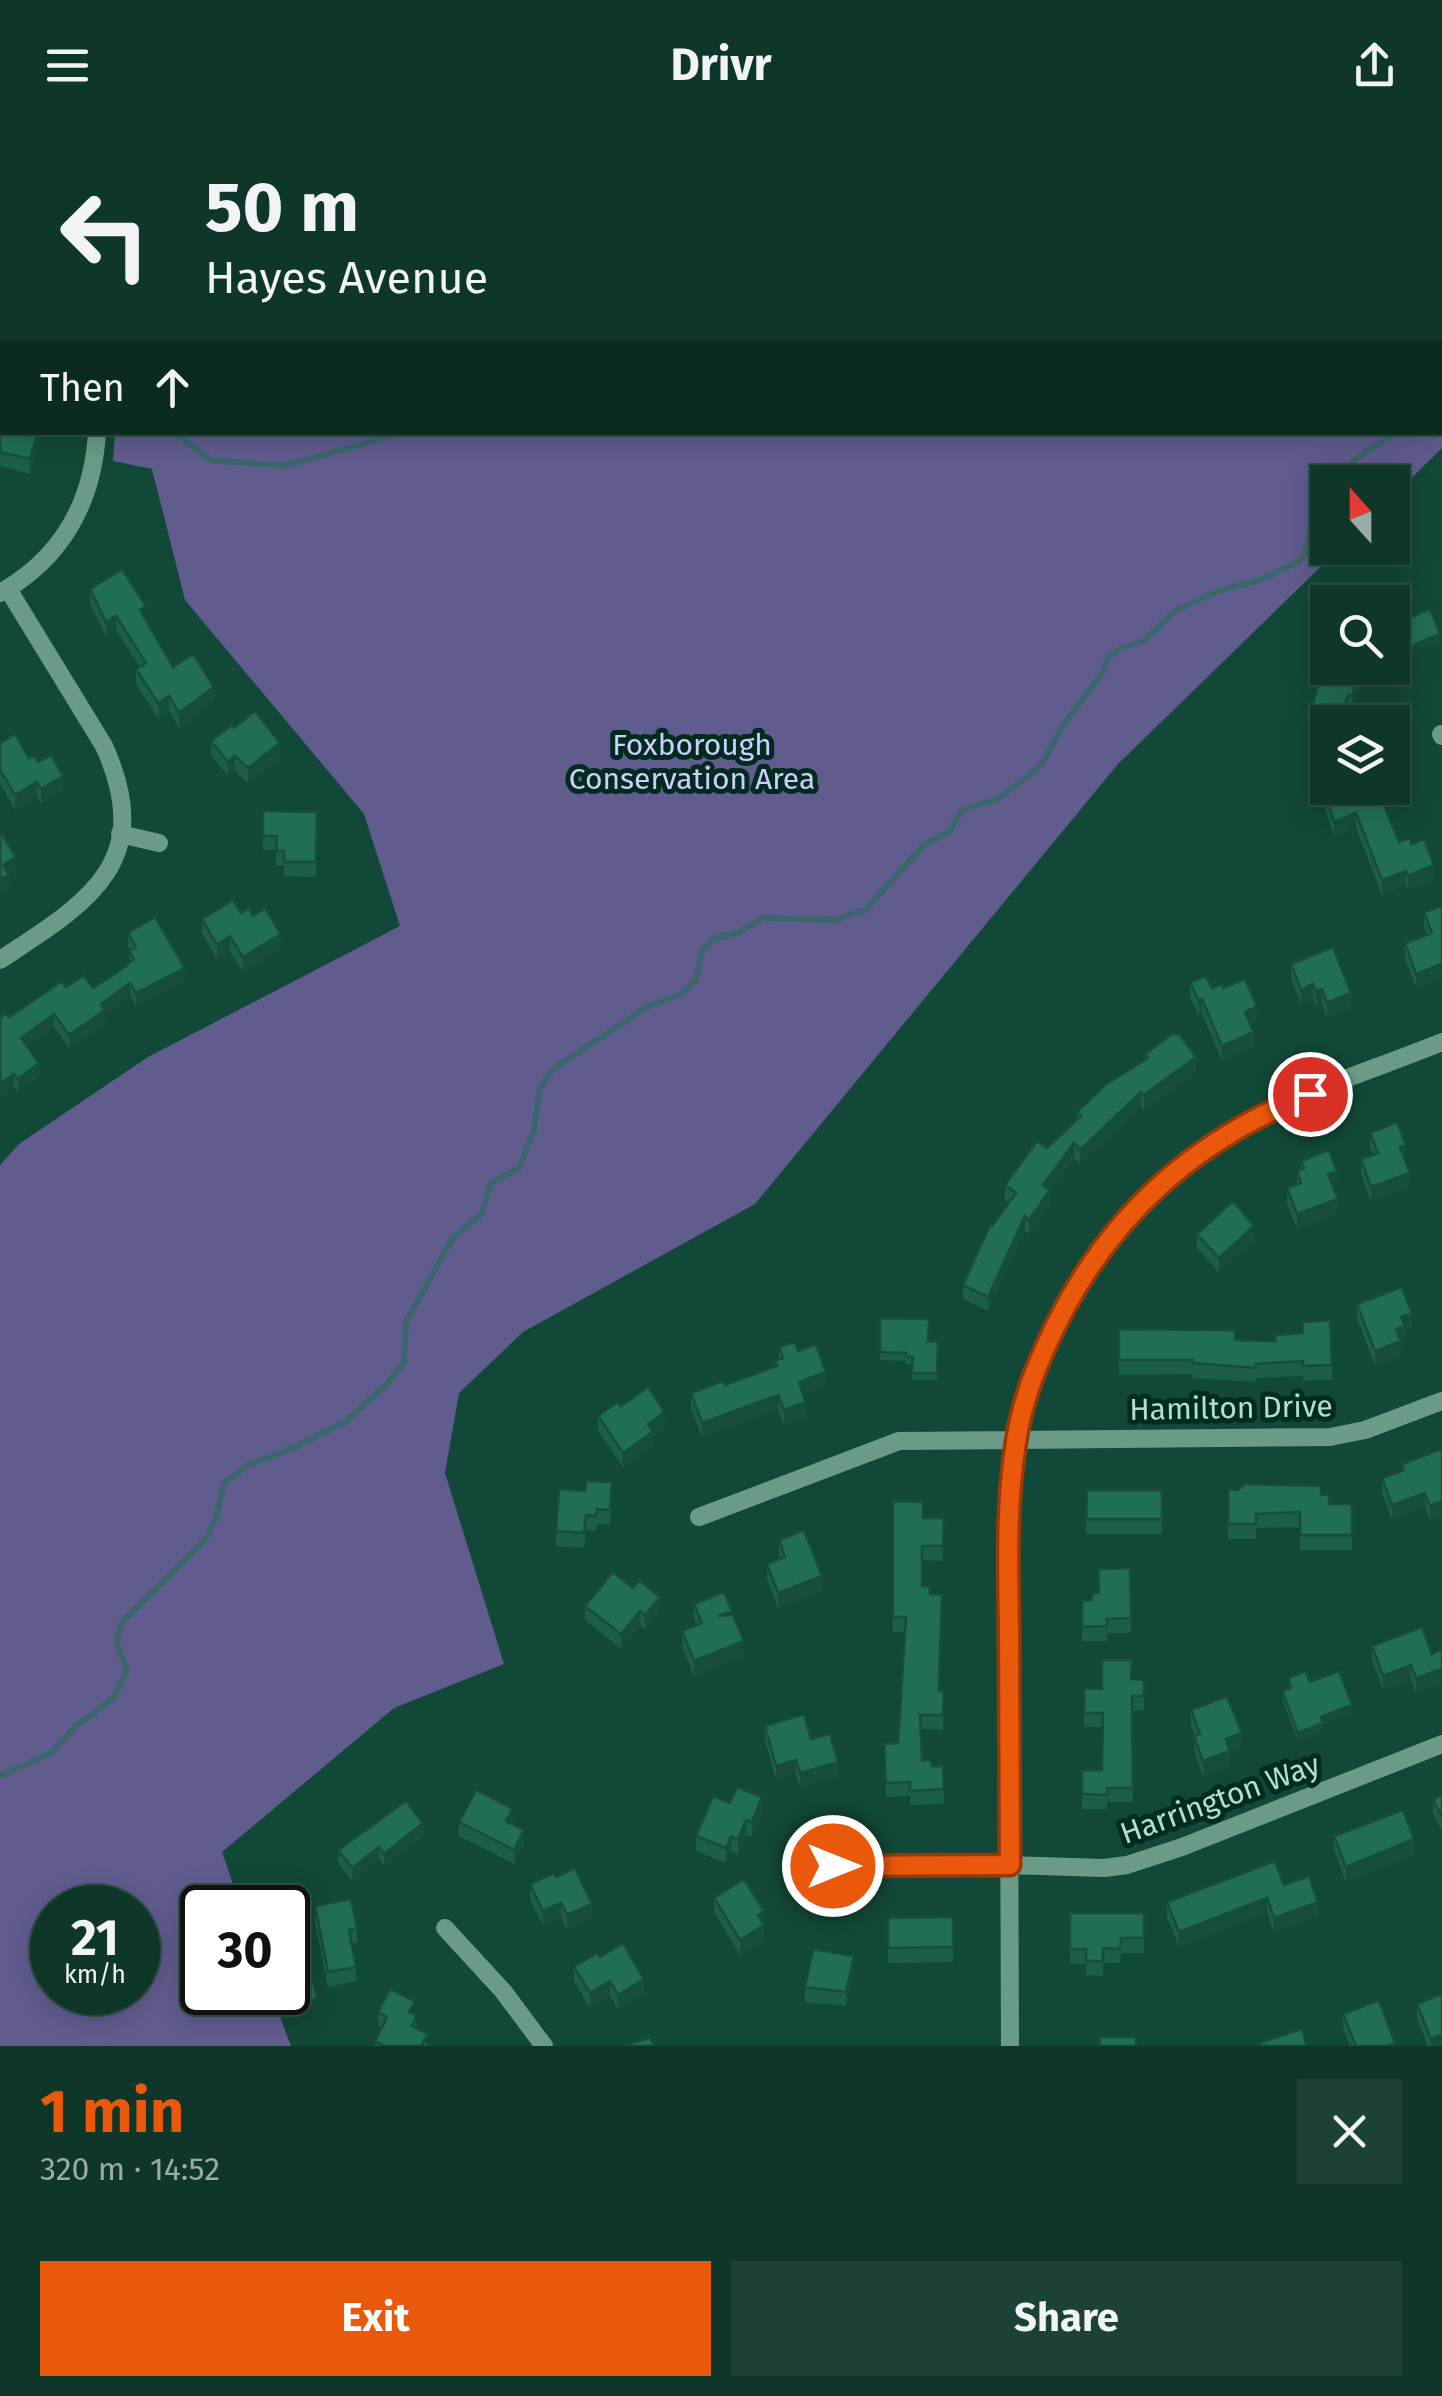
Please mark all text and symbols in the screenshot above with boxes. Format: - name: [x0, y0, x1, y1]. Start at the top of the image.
- icon: menu: [40, 38, 95, 93]
- text: Drivr: [670, 38, 772, 92]
- icon: share: [1347, 38, 1402, 93]
- text: 50 m: [205, 166, 359, 250]
- icon: left: [40, 170, 170, 300]
- text: Hayes Avenue: [205, 251, 488, 305]
- icon: ahead: [145, 360, 200, 415]
- text: Then: [40, 365, 125, 411]
- north arrow: [1310, 465, 1410, 565]
- map controls: [1310, 465, 1410, 805]
- button: search: [1310, 585, 1410, 685]
- button: layers: [1310, 705, 1410, 805]
- park label: Foxborough Conservation Area: [569, 727, 815, 797]
- pin: [1268, 1052, 1353, 1137]
- icon: arrive: [1283, 1067, 1338, 1122]
- street label: Hamilton Drive: [1129, 1388, 1333, 1428]
- street label: Harrington Way: [1115, 1746, 1325, 1852]
- position arrow: [781, 1814, 885, 1918]
- speed limit sign: 30: [180, 1885, 310, 2015]
- text: 21: [71, 1908, 119, 1968]
- text: km/h: [64, 1960, 126, 1990]
- text: 1 min: [40, 2076, 184, 2148]
- button: close: [1297, 2079, 1402, 2184]
- text: 320 m · 14:52: [40, 2150, 220, 2188]
- button: Exit: [40, 2261, 711, 2376]
- button: Share: [731, 2261, 1402, 2376]

